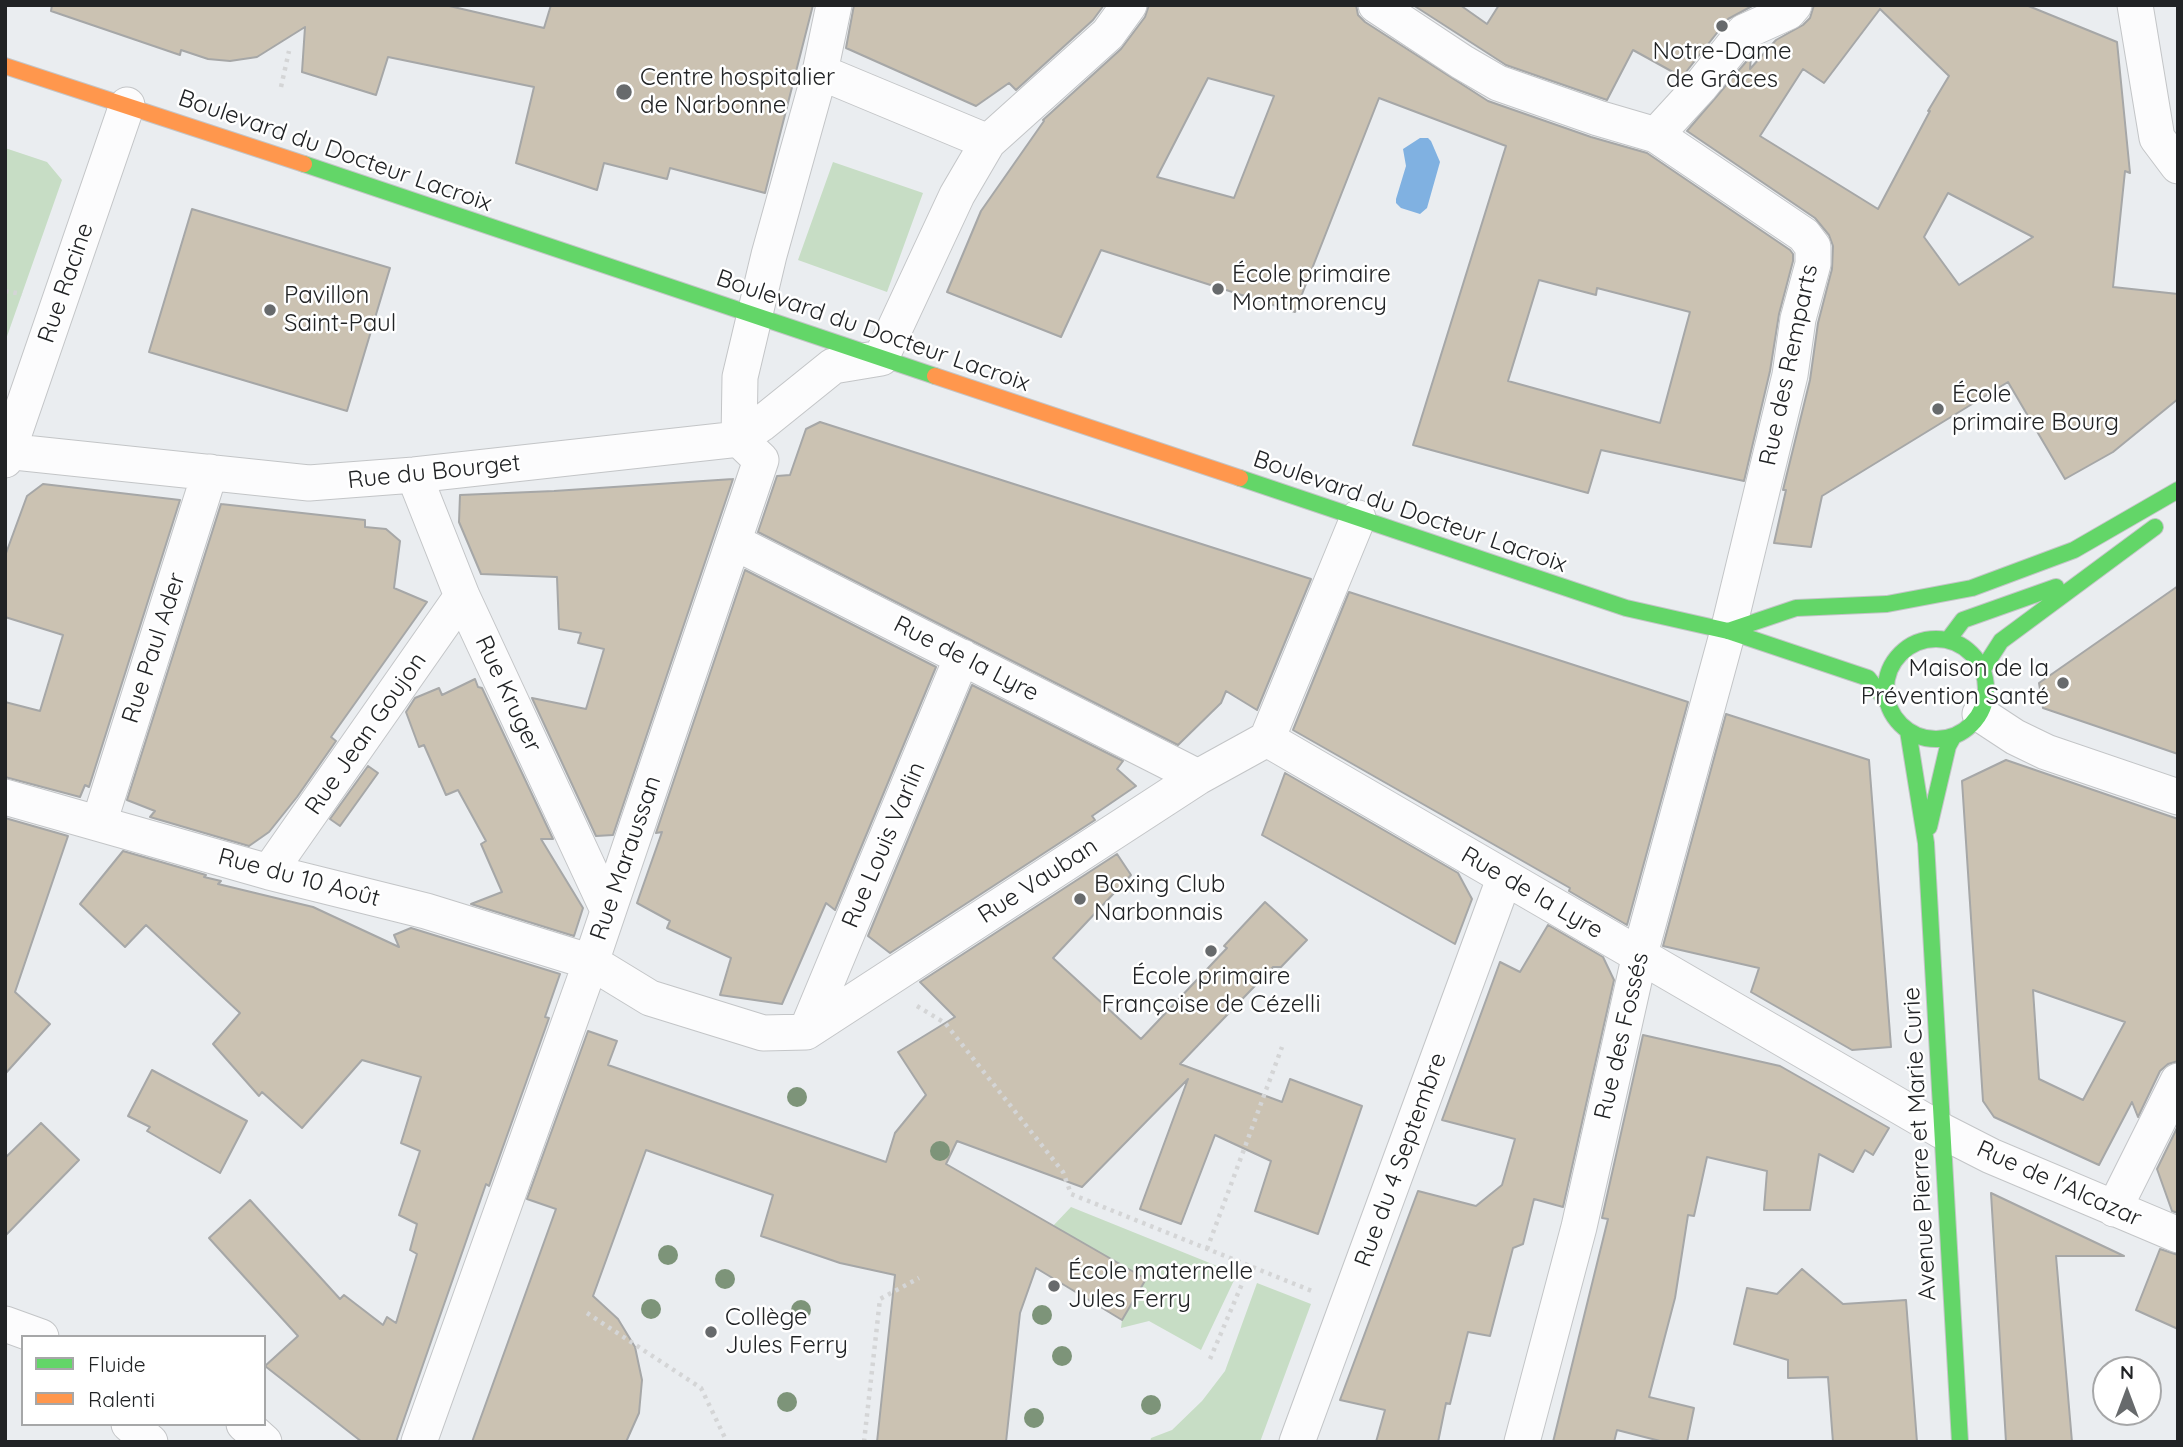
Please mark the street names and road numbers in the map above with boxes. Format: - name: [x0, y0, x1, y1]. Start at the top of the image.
- street label: Boulevard du Docteur Lacroix: [174, 84, 496, 218]
- street label: Rue Racine: [32, 219, 100, 347]
- street label: Rue des Remparts: [1754, 262, 1824, 468]
- street label: Boulevard du Docteur Lacroix: [712, 264, 1034, 398]
- street label: Boulevard du Docteur Lacroix: [1249, 445, 1571, 579]
- street label: Rue du Bourget: [346, 449, 522, 495]
- street label: Rue Paul Ader: [116, 569, 192, 727]
- street label: Rue de la Lyre: [889, 610, 1043, 708]
- street label: Rue Kruger: [468, 631, 548, 757]
- street label: Rue Jean Goujon: [299, 647, 433, 821]
- street label: Rue Louis Varlin: [836, 758, 932, 932]
- street label: Rue Maraussan: [584, 772, 668, 944]
- street label: Rue Vauban: [973, 832, 1103, 930]
- street label: Rue de la Lyre: [1456, 841, 1608, 945]
- street label: Rue du 10 Août: [215, 843, 383, 913]
- street label: Rue des Fossés: [1589, 950, 1655, 1122]
- street label: Avenue Pierre et Marie Curie: [1897, 986, 1943, 1302]
- street label: Rue du 4 Septembre: [1349, 1049, 1453, 1271]
- street label: Rue de l'Alcazar: [1972, 1135, 2146, 1233]

